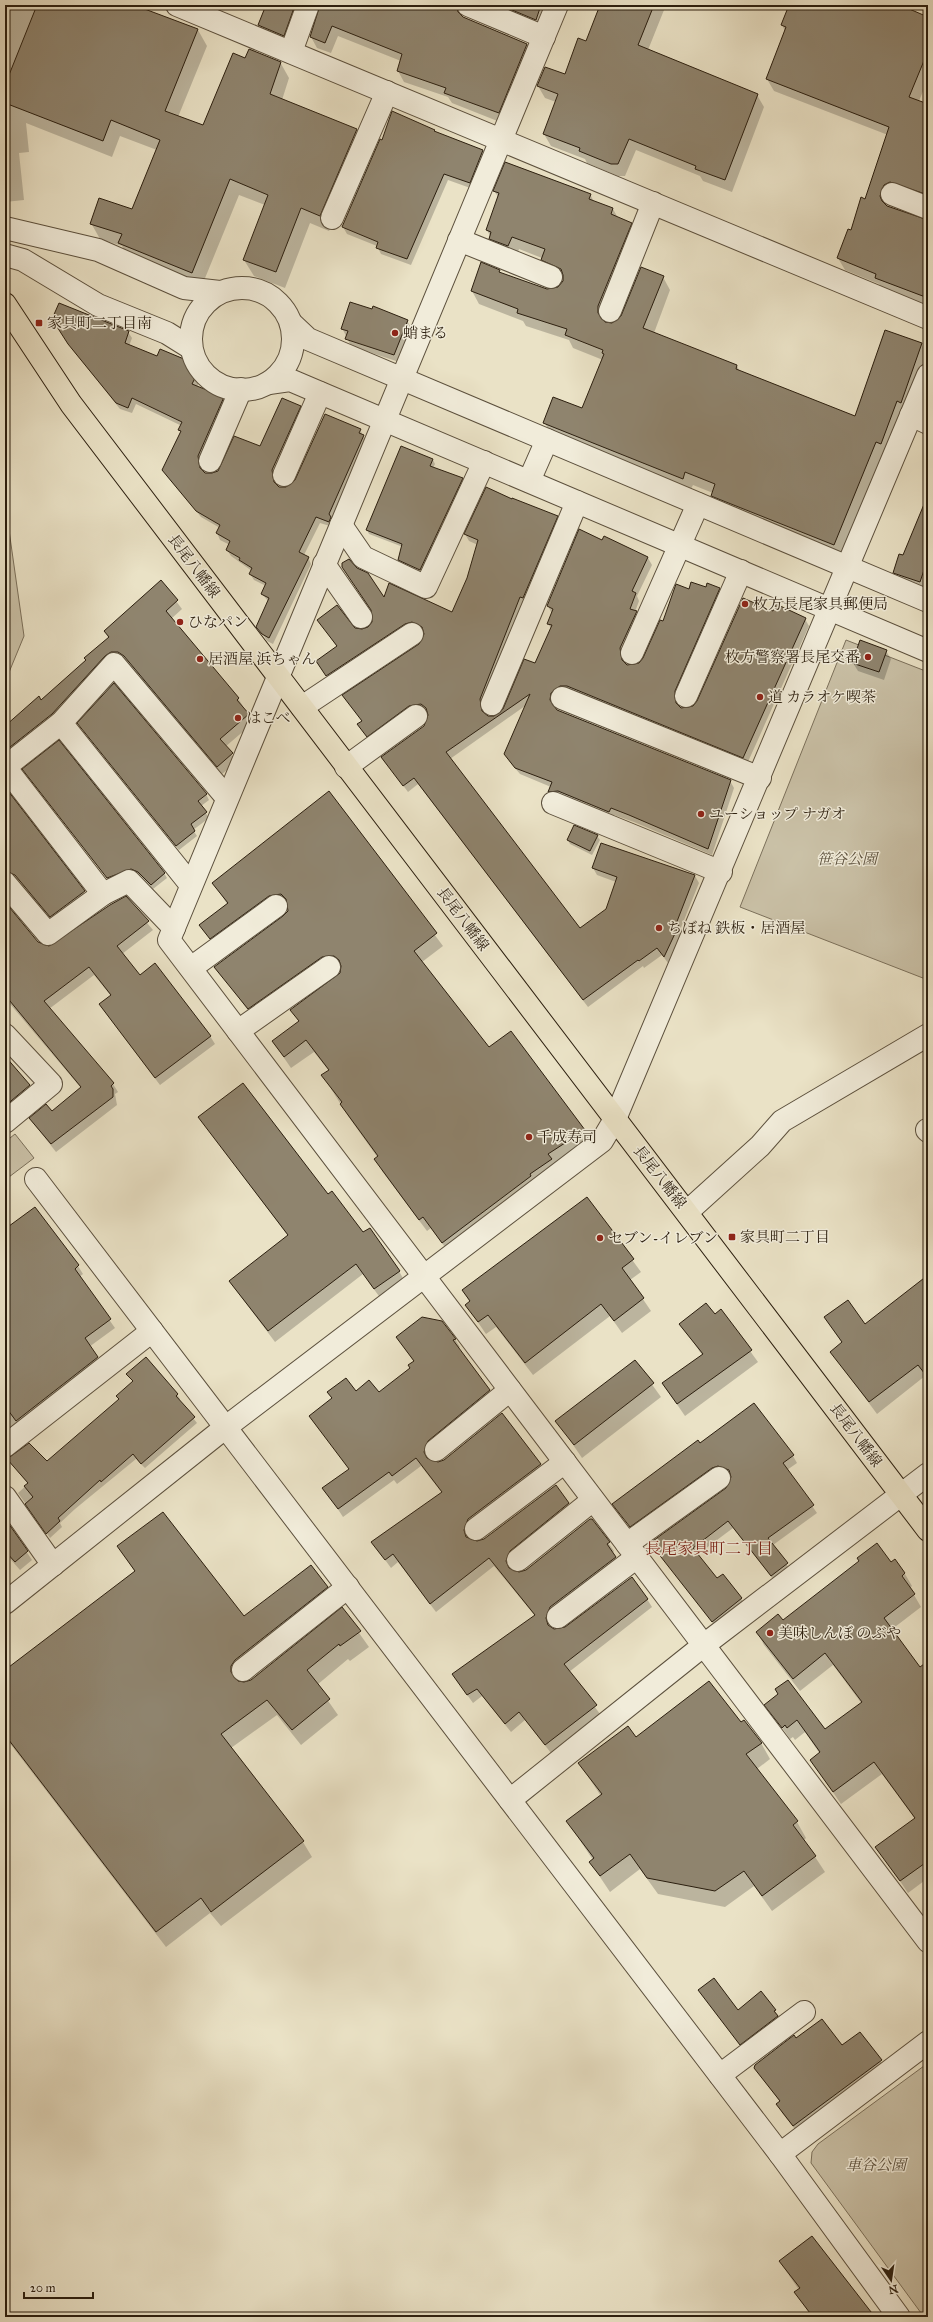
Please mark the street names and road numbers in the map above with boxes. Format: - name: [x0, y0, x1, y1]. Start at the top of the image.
- street label: 長尾八幡線: [164, 531, 224, 601]
- street label: 長尾八幡線: [433, 884, 493, 954]
- street label: 長尾八幡線: [630, 1142, 690, 1212]
- street label: 長尾八幡線: [826, 1400, 886, 1470]

